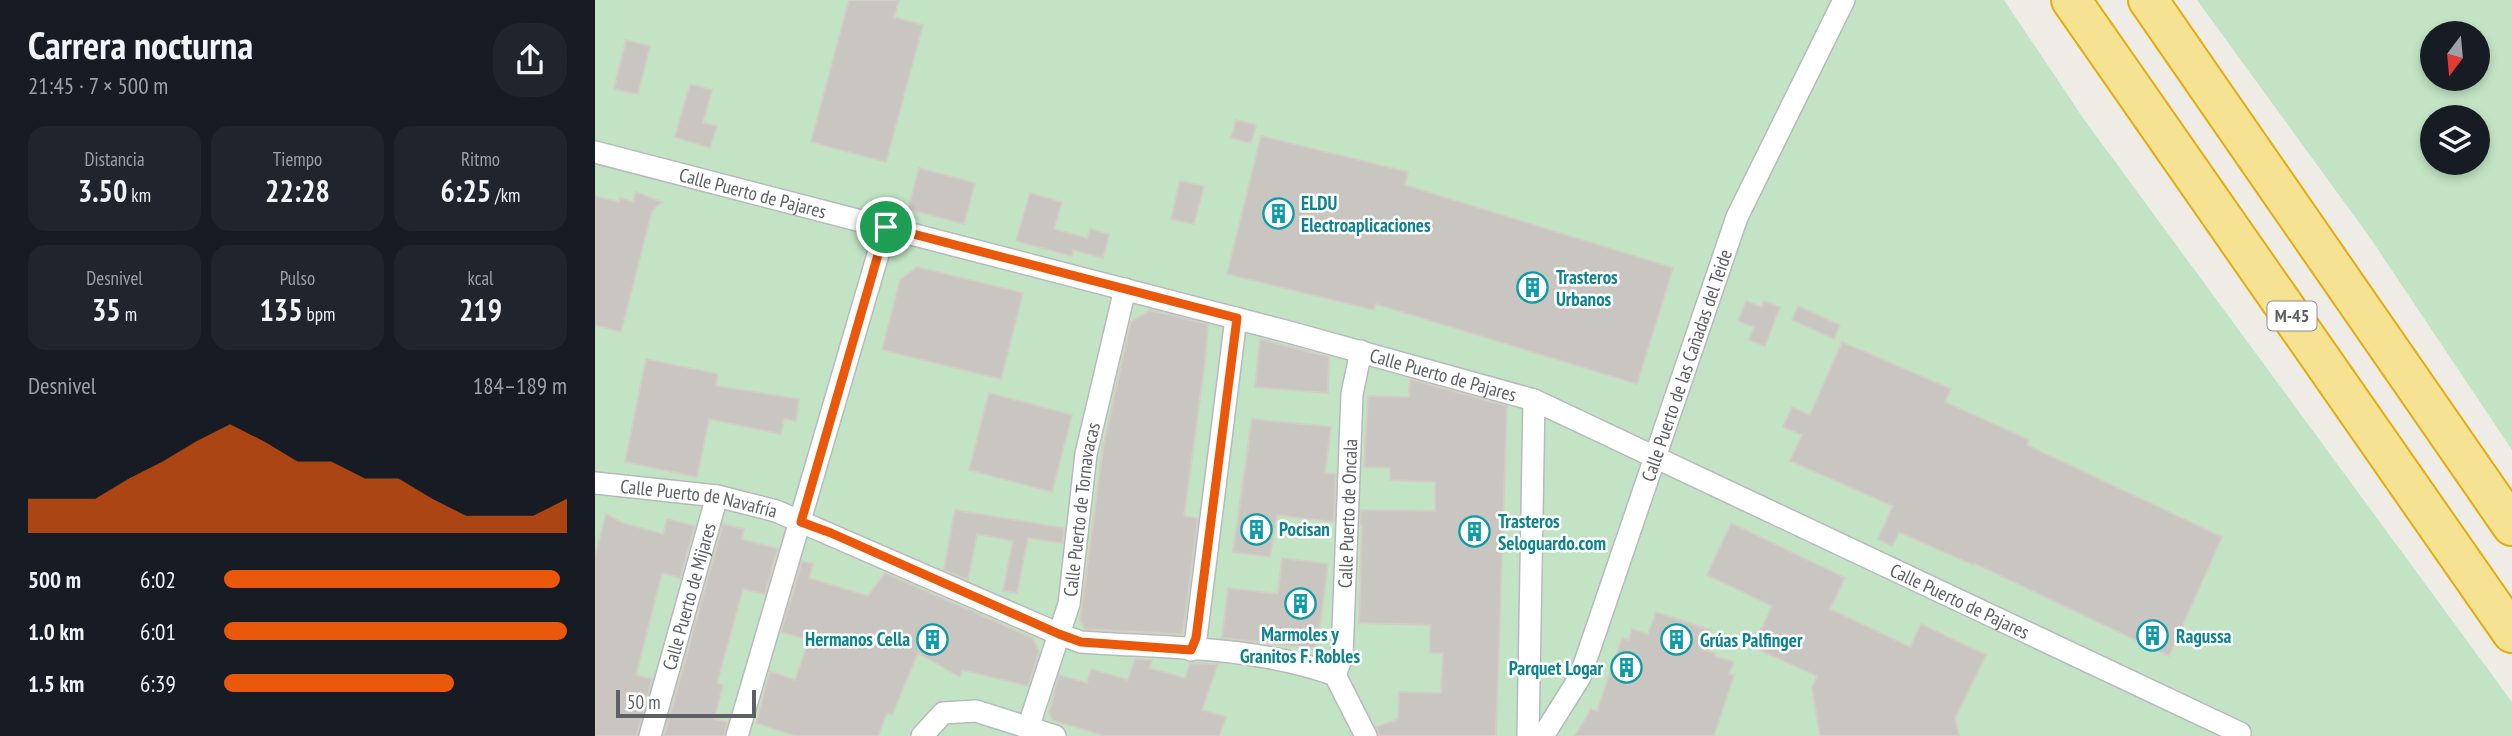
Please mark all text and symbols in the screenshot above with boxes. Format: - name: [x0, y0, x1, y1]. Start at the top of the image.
- text: Carrera nocturna: [28, 20, 253, 69]
- north arrow: [2420, 21, 2490, 91]
- map controls: [2420, 21, 2490, 175]
- button: share: [493, 23, 567, 97]
- text: 21:45 · 7 × 500 m: [28, 71, 168, 100]
- button: layers: [2420, 105, 2490, 175]
- text: Distancia: [84, 147, 145, 171]
- text: Tiempo: [273, 147, 322, 171]
- text: Ritmo: [461, 147, 500, 171]
- street label: Calle Puerto de Pajares: [677, 162, 829, 223]
- text: 3.50: [78, 171, 127, 210]
- text: 22:28: [265, 171, 330, 210]
- text: 6:25: [441, 171, 491, 210]
- text: km: [127, 183, 151, 207]
- text: /km: [491, 183, 520, 207]
- place label: ELDU Electroaplicaciones: [1301, 191, 1431, 237]
- pin: [856, 197, 916, 257]
- building icon: ELDU Electroaplicaciones: [1261, 197, 1295, 231]
- icon: arrive: [867, 208, 905, 246]
- street label: Calle Puerto de las Cañadas del Teide: [1636, 246, 1737, 484]
- place label: Trasteros Urbanos: [1556, 265, 1618, 311]
- text: Desnivel: [86, 266, 143, 290]
- text: Pulso: [280, 266, 315, 290]
- text: kcal: [468, 266, 493, 290]
- building icon: Trasteros Urbanos: [1516, 271, 1550, 305]
- text: 35: [92, 290, 121, 329]
- text: 135: [260, 290, 303, 329]
- text: 219: [459, 290, 502, 329]
- text: m: [121, 302, 137, 326]
- text: bpm: [303, 302, 335, 326]
- road number: M-45: [2267, 302, 2317, 330]
- street label: Calle Puerto de Pajares: [1367, 343, 1519, 407]
- text: Desnivel: [28, 371, 96, 400]
- text: 184–189 m: [473, 371, 567, 400]
- street label: Calle Puerto de Tornavacas: [1058, 420, 1105, 598]
- street label: Calle Puerto de Oncala: [1333, 438, 1362, 588]
- street label: Calle Puerto de Navafría: [619, 474, 780, 523]
- place label: Trasteros Seloguardo.com: [1498, 509, 1606, 555]
- building icon: Pocisan: [1239, 512, 1273, 546]
- building icon: Trasteros Seloguardo.com: [1458, 515, 1492, 549]
- place label: Pocisan: [1279, 517, 1330, 541]
- street label: Calle Puerto de Mijares: [657, 520, 721, 673]
- street label: Calle Puerto de Pajares: [1886, 558, 2033, 644]
- text: 500 m: [28, 565, 81, 594]
- text: 6:02: [140, 565, 176, 594]
- building icon: Marmoles y Granitos F. Robles: [1283, 586, 1317, 620]
- text: 1.0 km: [28, 617, 84, 646]
- text: 6:01: [140, 617, 176, 646]
- building icon: Ragussa: [2136, 619, 2170, 653]
- building icon: Hermanos Cella: [916, 622, 950, 656]
- place label: Marmoles y Granitos F. Robles: [1240, 622, 1360, 668]
- building icon: Grúas Palfinger: [1660, 623, 1694, 657]
- place label: Ragussa: [2176, 624, 2232, 648]
- place label: Hermanos Cella: [805, 627, 910, 651]
- place label: Grúas Palfinger: [1700, 628, 1803, 652]
- building icon: Parquet Logar: [1609, 651, 1643, 685]
- place label: Parquet Logar: [1509, 656, 1603, 680]
- text: 1.5 km: [28, 669, 84, 698]
- text: 6:39: [140, 669, 176, 698]
- scale bar: [616, 687, 756, 719]
- text: 50 m: [627, 690, 661, 714]

